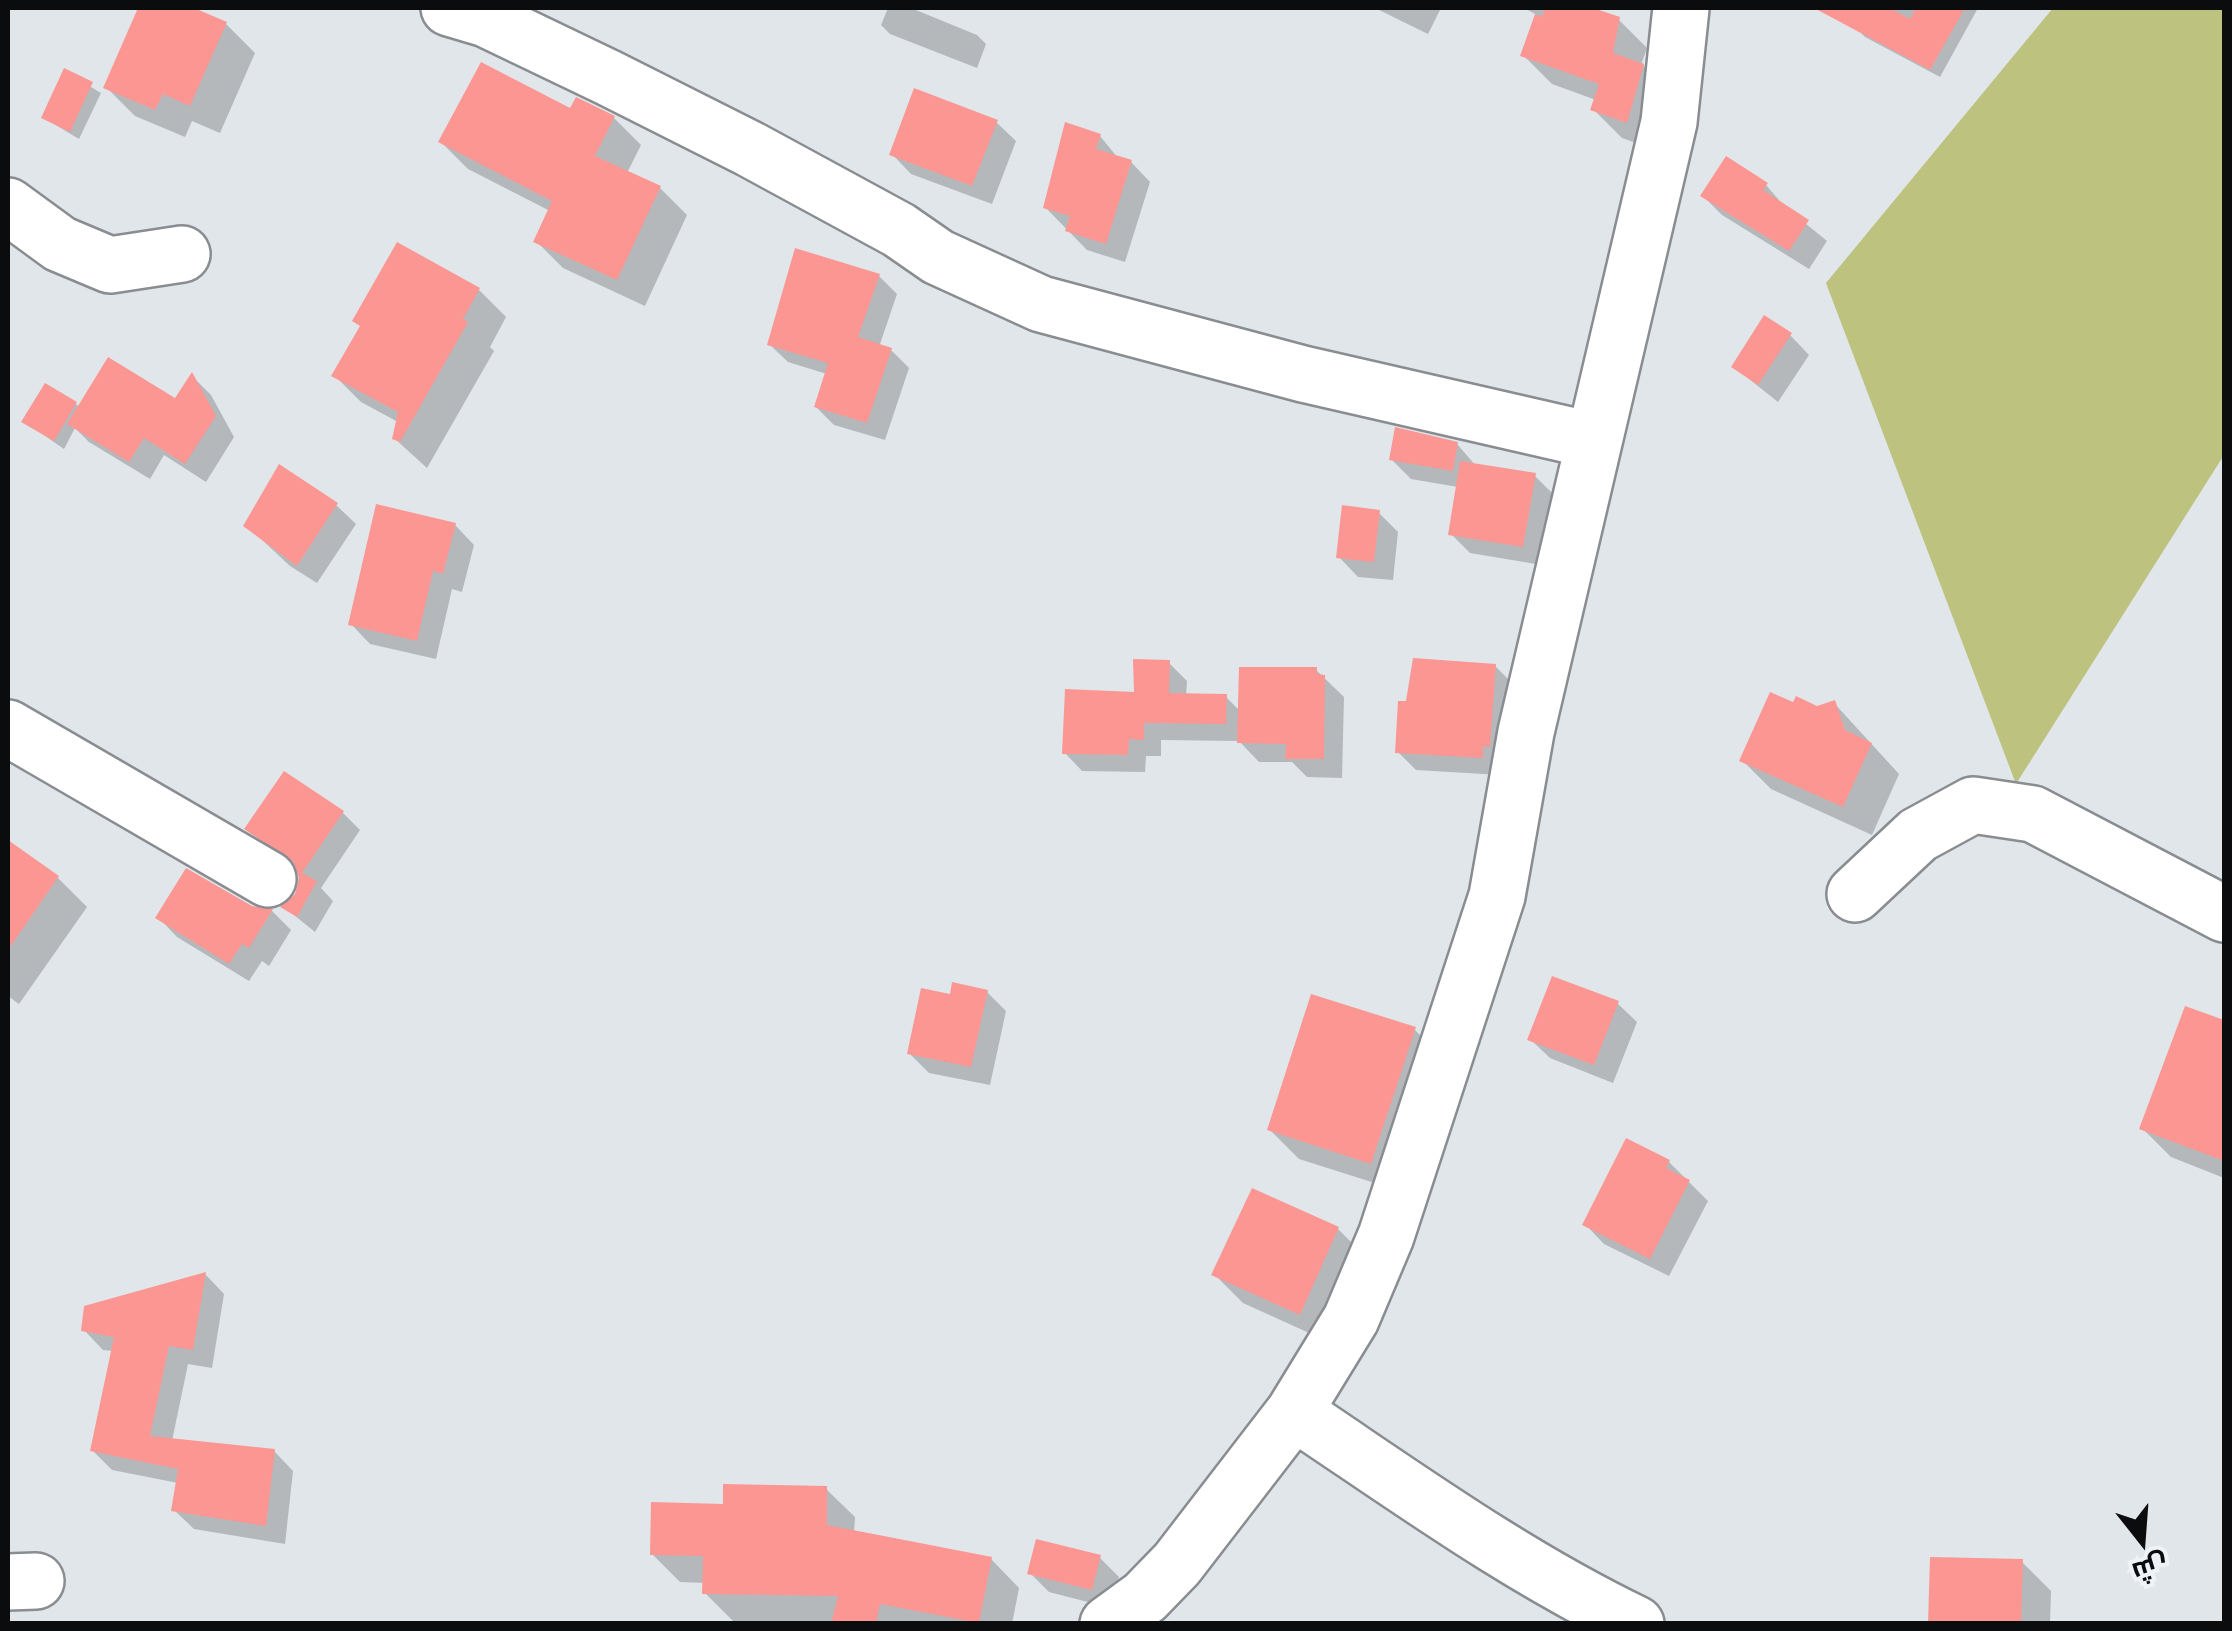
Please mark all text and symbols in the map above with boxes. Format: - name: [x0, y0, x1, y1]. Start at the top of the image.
- north arrow: [2092, 1491, 2192, 1591]
- text: ش: [2128, 1546, 2174, 1593]

